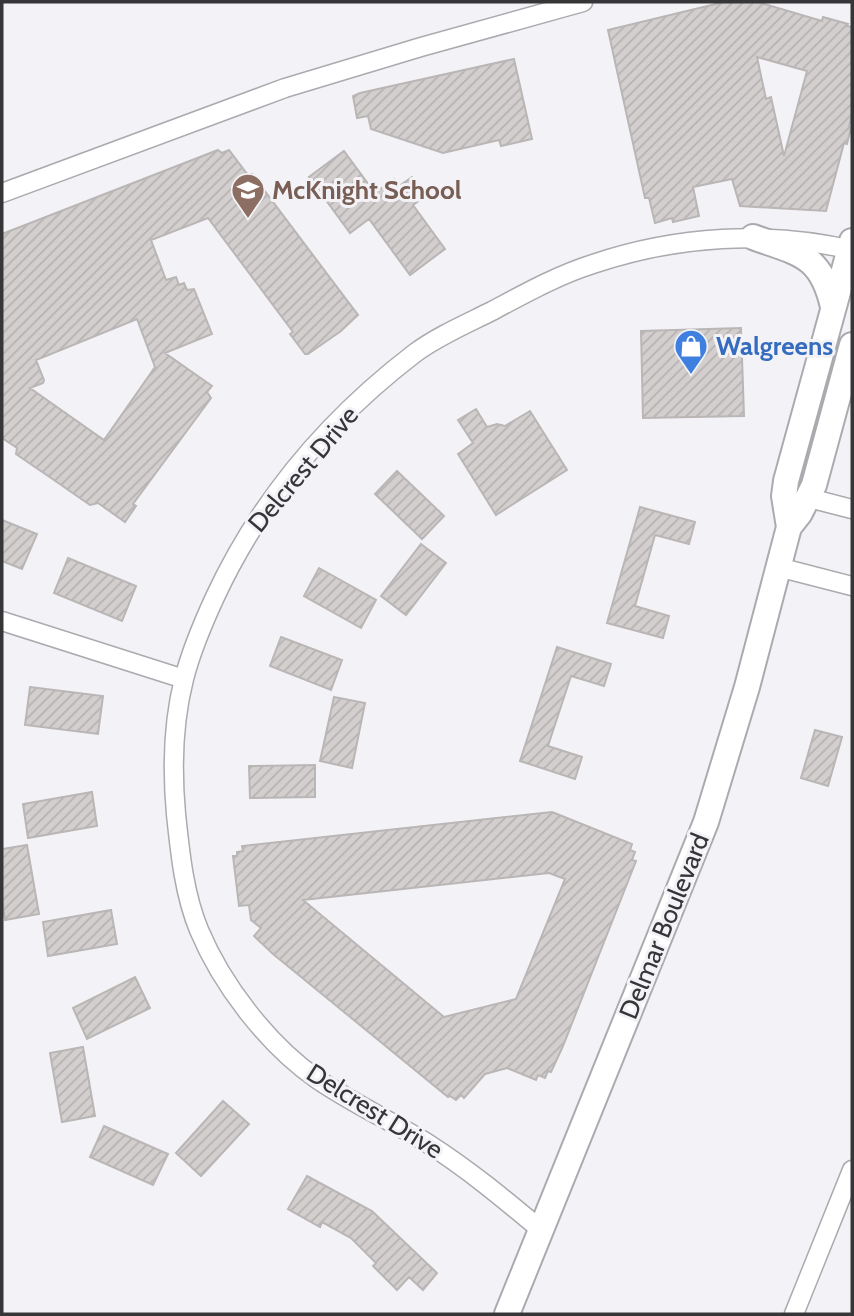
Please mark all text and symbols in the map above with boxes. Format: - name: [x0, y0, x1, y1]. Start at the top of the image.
- school or university icon: McKnight School: [229, 171, 267, 220]
- place label: McKnight School: [272, 174, 462, 206]
- shop icon: Walgreens: [672, 327, 710, 376]
- place label: Walgreens: [716, 330, 833, 362]
- street label: Delcrest Drive: [241, 399, 365, 539]
- street label: Delmar Boulevard: [612, 828, 716, 1024]
- street label: Delcrest Drive: [301, 1056, 449, 1166]

